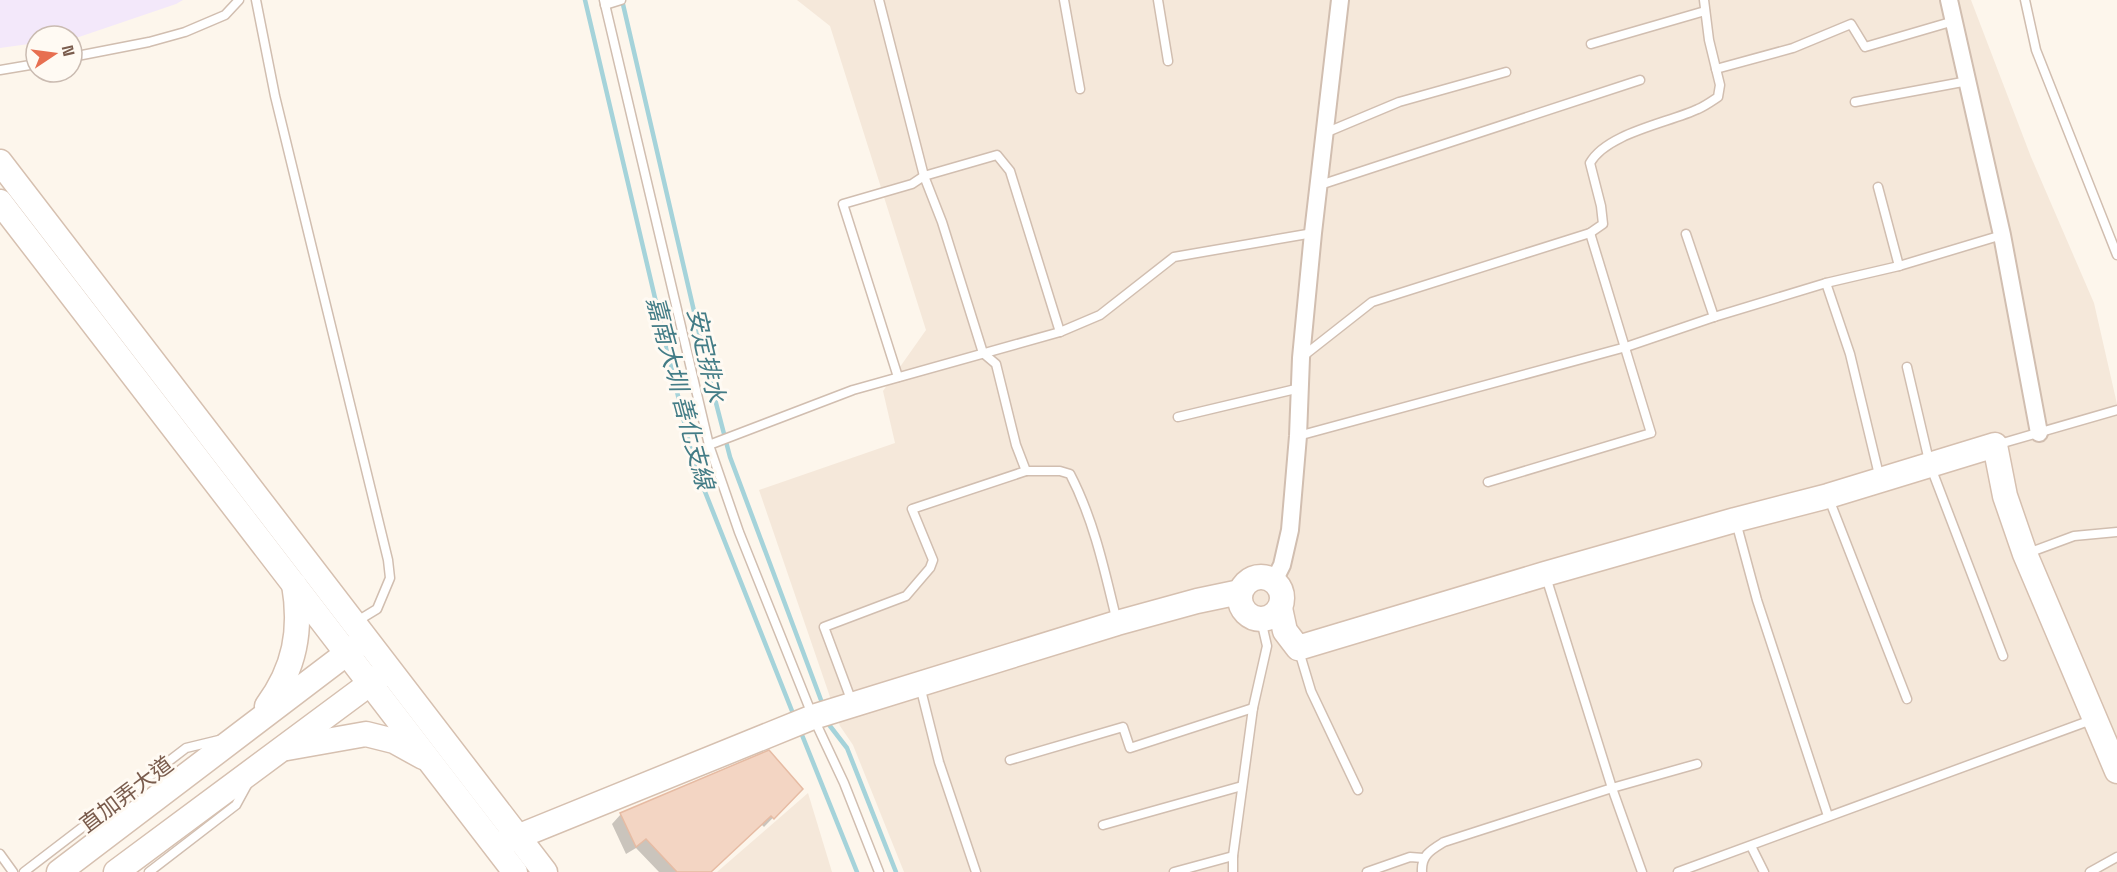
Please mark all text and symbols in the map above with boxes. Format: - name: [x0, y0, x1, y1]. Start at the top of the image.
- north arrow: [24, 24, 84, 84]
- text: N: [57, 43, 80, 58]
- water label: 嘉南大圳 善化支線: [640, 293, 722, 495]
- water label: 安定排水: [681, 305, 733, 406]
- street label: 直加弄大道: [74, 750, 178, 838]

